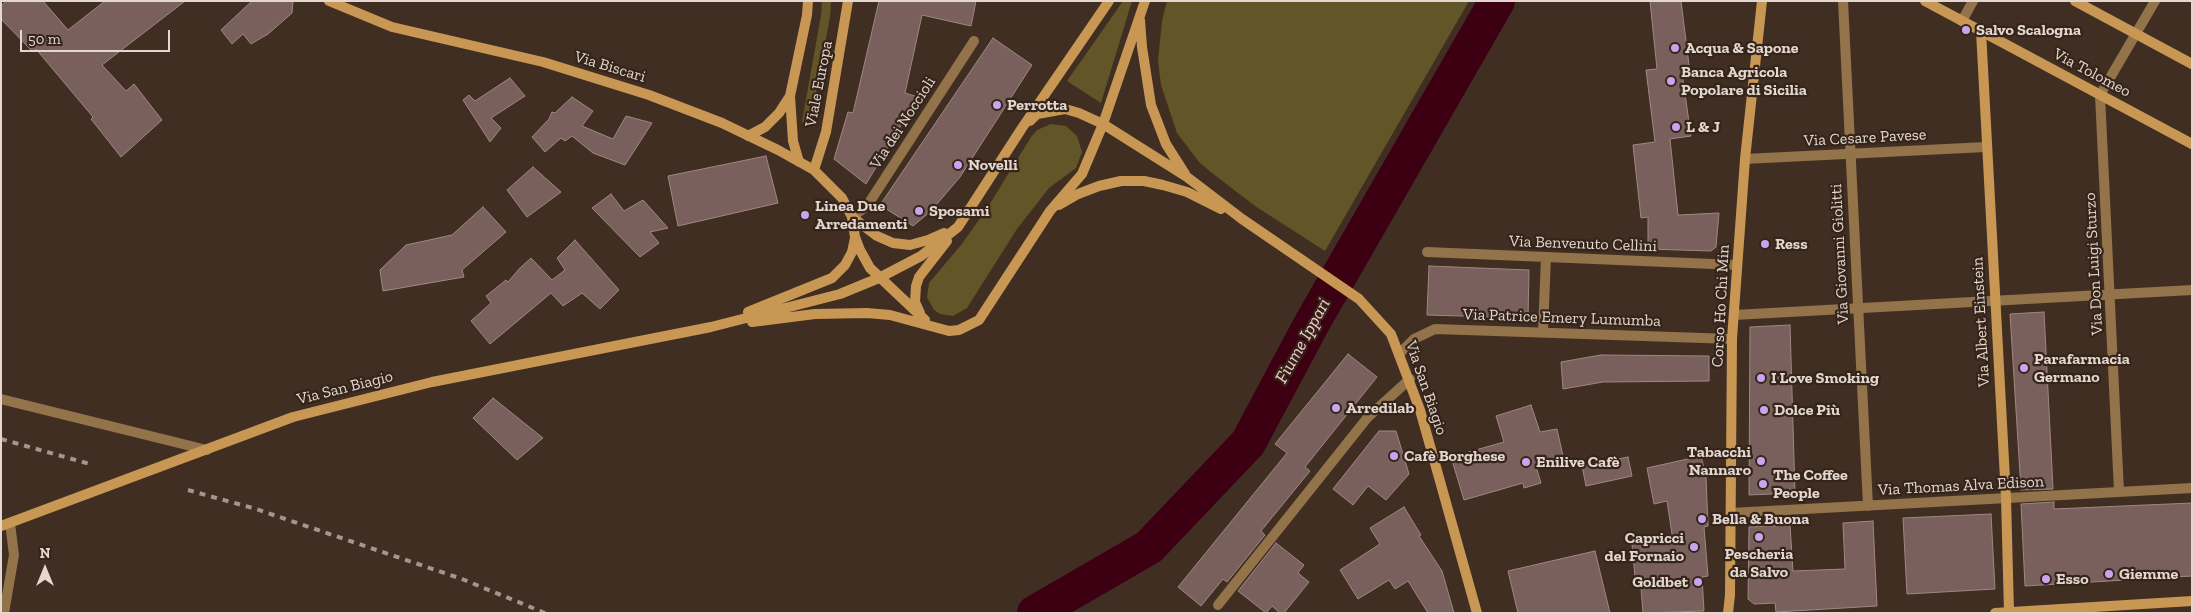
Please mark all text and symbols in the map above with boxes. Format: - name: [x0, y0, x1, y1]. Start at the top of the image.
- scale bar: [22, 20, 172, 52]
- place label: Salvo Scalogna: [1976, 20, 2081, 40]
- marker: Salvo Scalogna: [1960, 24, 1972, 36]
- text: 50 m: [28, 30, 61, 48]
- place label: Acqua & Sapone: [1685, 38, 1799, 58]
- street label: Viale Europa: [801, 39, 837, 129]
- marker: Acqua & Sapone: [1669, 42, 1681, 54]
- street label: Via Tolomeo: [2050, 45, 2134, 101]
- street label: Via Biscari: [572, 47, 648, 87]
- place label: Banca Agricola Popolare di Sicilia: [1681, 62, 1807, 100]
- street label: Via dei Noccioli: [866, 73, 940, 173]
- marker: Banca Agricola Popolare di Sicilia: [1665, 75, 1677, 87]
- place label: Perrotta: [1007, 95, 1067, 115]
- marker: Perrotta: [991, 99, 1003, 111]
- place label: L & J: [1686, 117, 1720, 137]
- marker: L & J: [1670, 121, 1682, 133]
- street label: Via Cesare Pavese: [1803, 125, 1927, 151]
- place label: Novelli: [968, 155, 1018, 175]
- marker: Novelli: [952, 159, 964, 171]
- street label: Via Giovanni Giolitti: [1827, 183, 1853, 325]
- street label: Via Don Luigi Sturzo: [2081, 192, 2107, 336]
- place label: Linea Due Arredamenti: [815, 196, 907, 234]
- place label: Sposami: [929, 201, 990, 221]
- marker: Sposami: [913, 205, 925, 217]
- marker: Linea Due Arredamenti: [799, 209, 811, 221]
- street label: Via Benvenuto Cellini: [1509, 232, 1657, 256]
- place label: Ress: [1775, 234, 1808, 254]
- marker: Ress: [1759, 238, 1771, 250]
- street label: Corso Ho Chi Min: [1708, 244, 1734, 368]
- street label: Via Albert Einstein: [1968, 257, 1994, 387]
- water label: Fiume Ippari: [1271, 295, 1335, 387]
- street label: Via Patrice Emery Lumumba: [1463, 305, 1661, 331]
- street label: Via San Biagio: [1401, 338, 1451, 438]
- place label: Parafarmacia Germano: [2034, 349, 2130, 387]
- marker: Parafarmacia Germano: [2018, 362, 2030, 374]
- street label: Via San Biagio: [295, 367, 395, 409]
- place label: I Love Smoking: [1771, 368, 1879, 388]
- marker: I Love Smoking: [1755, 372, 1767, 384]
- place label: Arredilab: [1346, 398, 1414, 418]
- place label: Dolce Più: [1774, 400, 1840, 420]
- marker: Arredilab: [1330, 402, 1342, 414]
- marker: Dolce Più: [1758, 404, 1770, 416]
- place label: Tabacchi Nannaro: [1687, 442, 1751, 480]
- place label: Cafè Borghese: [1404, 446, 1505, 466]
- marker: Cafè Borghese: [1388, 450, 1400, 462]
- place label: Enilive Cafè: [1536, 452, 1619, 472]
- marker: Tabacchi Nannaro: [1755, 455, 1767, 467]
- marker: Enilive Cafè: [1520, 456, 1532, 468]
- place label: The Coffee People: [1773, 465, 1848, 503]
- street label: Via Thomas Alva Edison: [1878, 472, 2044, 500]
- marker: The Coffee People: [1757, 478, 1769, 490]
- place label: Bella & Buona: [1712, 509, 1809, 529]
- marker: Bella & Buona: [1696, 513, 1708, 525]
- place label: Capricci del Fornaio: [1605, 528, 1684, 566]
- marker: Pescheria da Salvo: [1753, 531, 1765, 543]
- marker: Capricci del Fornaio: [1688, 541, 1700, 553]
- north arrow: [20, 544, 70, 594]
- place label: Pescheria da Salvo: [1725, 544, 1793, 582]
- text: N: [40, 545, 50, 562]
- place label: Giemme: [2119, 564, 2178, 584]
- marker: Giemme: [2103, 568, 2115, 580]
- place label: Esso: [2056, 569, 2089, 589]
- place label: Goldbet: [1632, 572, 1688, 592]
- marker: Esso: [2040, 573, 2052, 585]
- marker: Goldbet: [1692, 576, 1704, 588]

